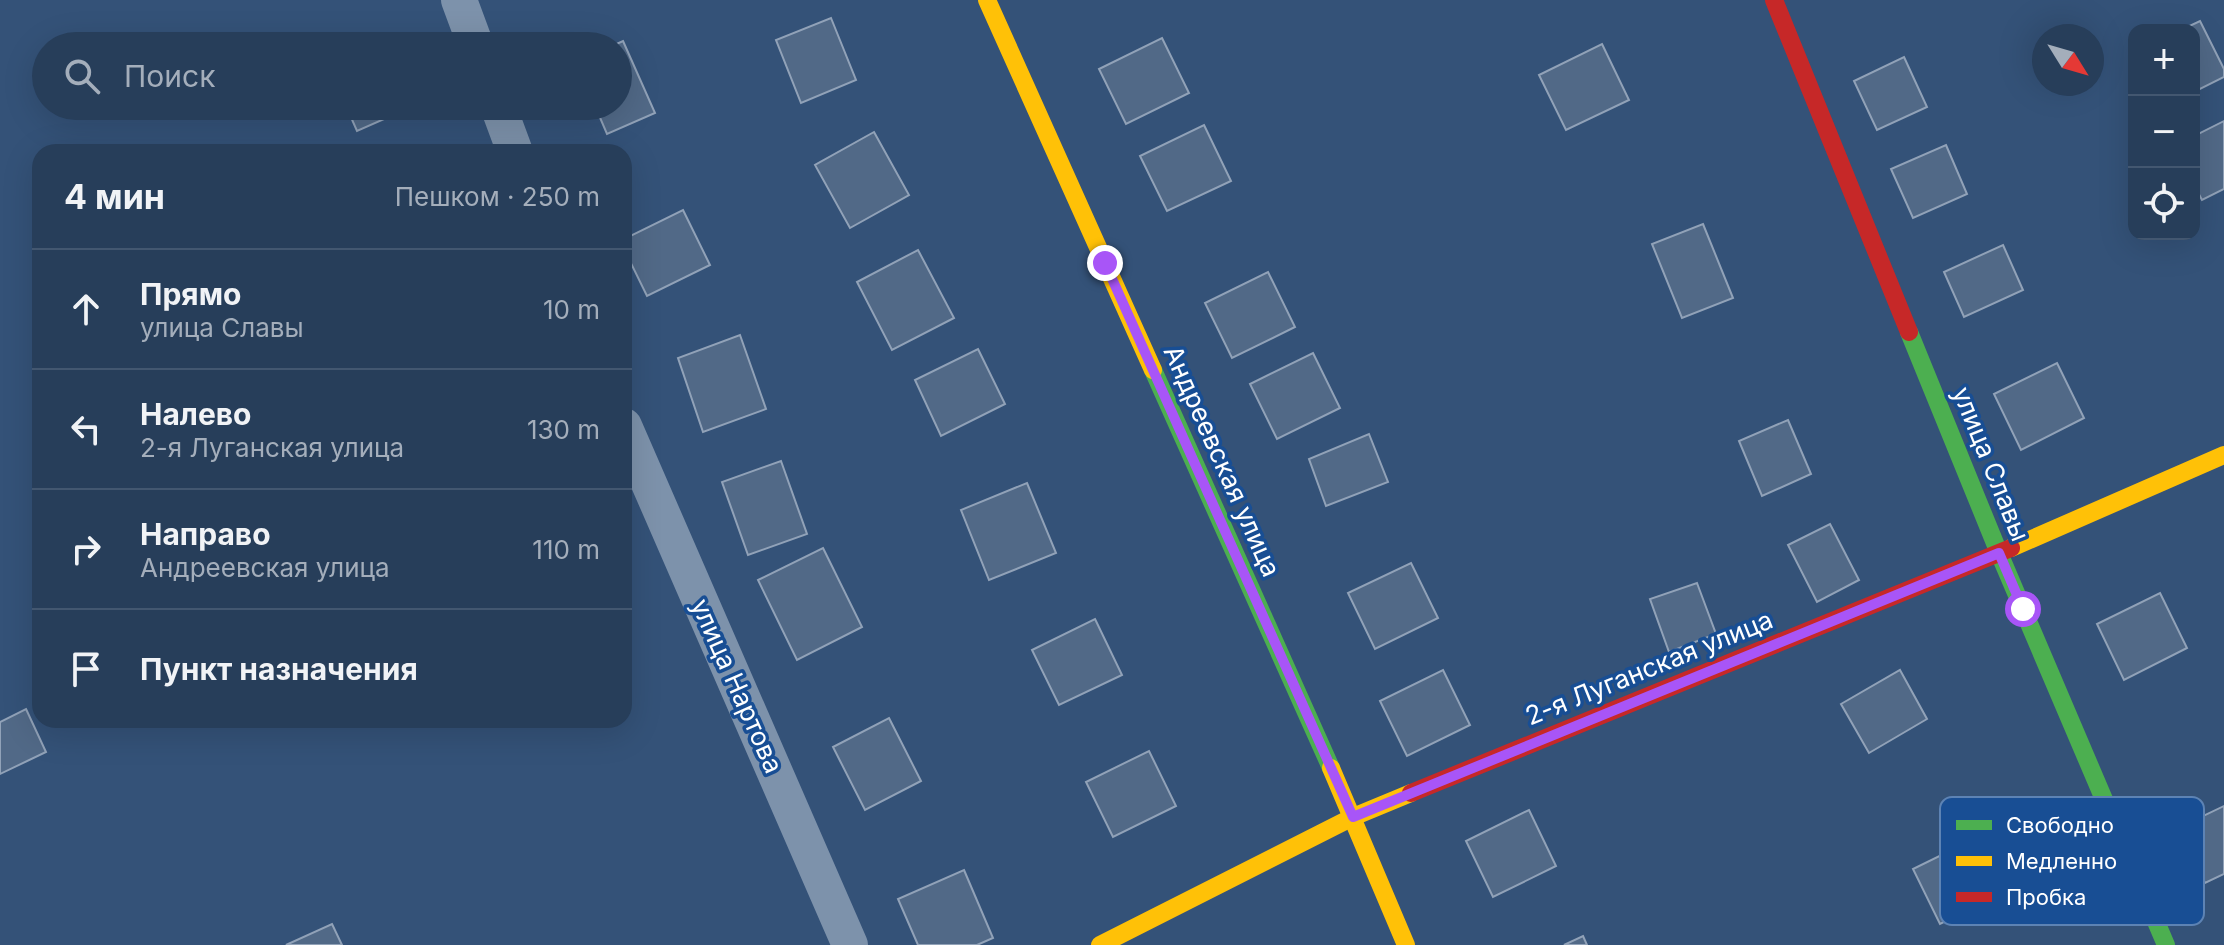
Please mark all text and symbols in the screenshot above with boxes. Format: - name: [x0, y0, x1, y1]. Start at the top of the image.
- north arrow: [2032, 24, 2104, 96]
- map controls: [2128, 24, 2200, 240]
- button: +: [2128, 24, 2200, 96]
- search box: [32, 32, 632, 120]
- icon: search: [60, 54, 104, 98]
- text: Поиск: [124, 58, 215, 94]
- button: −: [2128, 96, 2200, 168]
- button: locate: [2128, 168, 2200, 240]
- text: 4 мин: [64, 176, 165, 217]
- text: Пешком · 250 m: [395, 181, 600, 212]
- route end: [1087, 245, 1123, 281]
- text: Прямо: [140, 276, 241, 312]
- icon: ahead: [64, 287, 108, 331]
- text: 10 m: [543, 294, 600, 325]
- text: улица Славы: [140, 312, 304, 343]
- street label: Андреевская улица: [1158, 340, 1287, 581]
- street label: улица Славы: [1946, 382, 2036, 545]
- text: Налево: [140, 396, 252, 432]
- icon: left: [64, 407, 108, 451]
- text: 130 m: [527, 414, 600, 445]
- text: 2-я Луганская улица: [140, 432, 404, 463]
- text: Направо: [140, 516, 271, 552]
- icon: right: [64, 527, 108, 571]
- text: 110 m: [532, 534, 600, 565]
- text: Андреевская улица: [140, 552, 390, 583]
- route start: [2005, 591, 2041, 627]
- street label: улица Нартова: [685, 594, 790, 778]
- street label: 2-я Луганская улица: [1521, 604, 1777, 731]
- icon: arrive: [64, 647, 108, 691]
- text: Пункт назначения: [140, 651, 418, 687]
- legend: [1940, 797, 2204, 925]
- text: Свободно: [2006, 812, 2114, 838]
- text: Медленно: [2006, 848, 2117, 874]
- text: Пробка: [2006, 884, 2086, 910]

